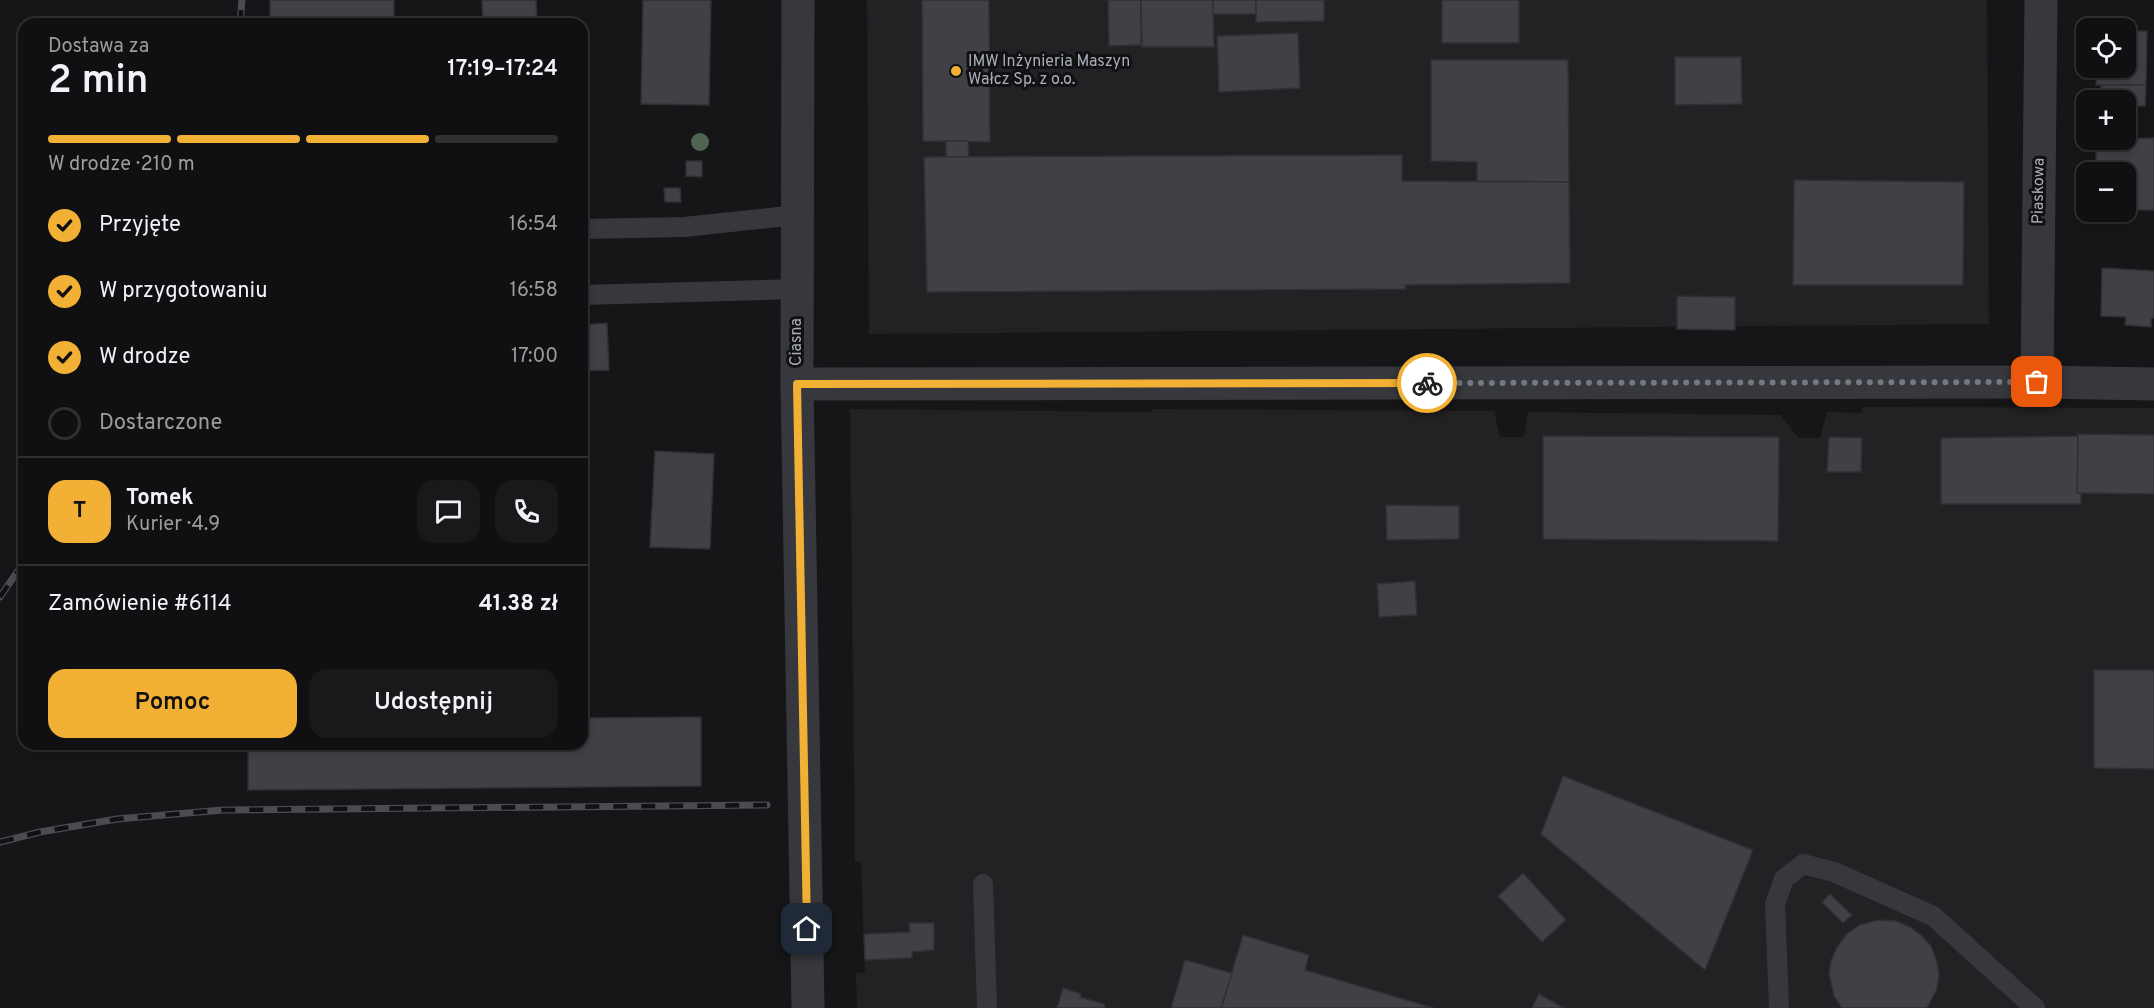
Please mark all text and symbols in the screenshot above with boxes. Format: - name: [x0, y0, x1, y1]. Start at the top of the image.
- map controls: [2076, 18, 2136, 222]
- button: locate: [2076, 18, 2136, 78]
- text: Dostawa za: [48, 34, 149, 60]
- place label: IMW Inżynieria Maszyn Wałcz Sp. z o.o.: [968, 52, 1130, 90]
- text: 17:19–17:24: [447, 56, 558, 83]
- text: 2 min: [48, 58, 149, 107]
- marker: IMW Inżynieria Maszyn Wałcz Sp. z o.o.: [949, 64, 963, 78]
- button: +: [2076, 90, 2136, 150]
- text: W drodze · 210 m: [48, 152, 195, 178]
- street label: Piaskowa: [2028, 158, 2050, 224]
- button: −: [2076, 162, 2136, 222]
- icon: check: [48, 209, 81, 242]
- text: Przyjęte: [99, 212, 181, 239]
- text: 16:54: [509, 212, 558, 238]
- icon: check: [48, 275, 81, 308]
- text: W przygotowaniu: [99, 278, 268, 305]
- text: 16:58: [509, 278, 558, 304]
- street label: Ciasna: [787, 318, 807, 366]
- icon: check: [48, 341, 81, 374]
- text: W drodze: [99, 344, 190, 371]
- text: 17:00: [511, 344, 558, 370]
- courier: [1397, 353, 1457, 413]
- pin: [2011, 356, 2062, 407]
- icon: bag: [2020, 365, 2053, 398]
- icon: bike: [1411, 367, 1444, 400]
- text: Dostarczone: [99, 410, 222, 437]
- button: chat: [417, 480, 480, 543]
- button: phone: [495, 480, 558, 543]
- text: Tomek: [126, 485, 194, 512]
- text: T: [73, 498, 86, 525]
- text: Kurier · 4.9: [126, 512, 220, 538]
- text: Zamówienie #6114: [48, 591, 232, 618]
- text: 41.38 zł: [479, 591, 558, 618]
- button: Pomoc: [48, 669, 297, 738]
- button: Udostępnij: [309, 669, 558, 738]
- pin: [781, 903, 832, 954]
- icon: home: [790, 912, 823, 945]

